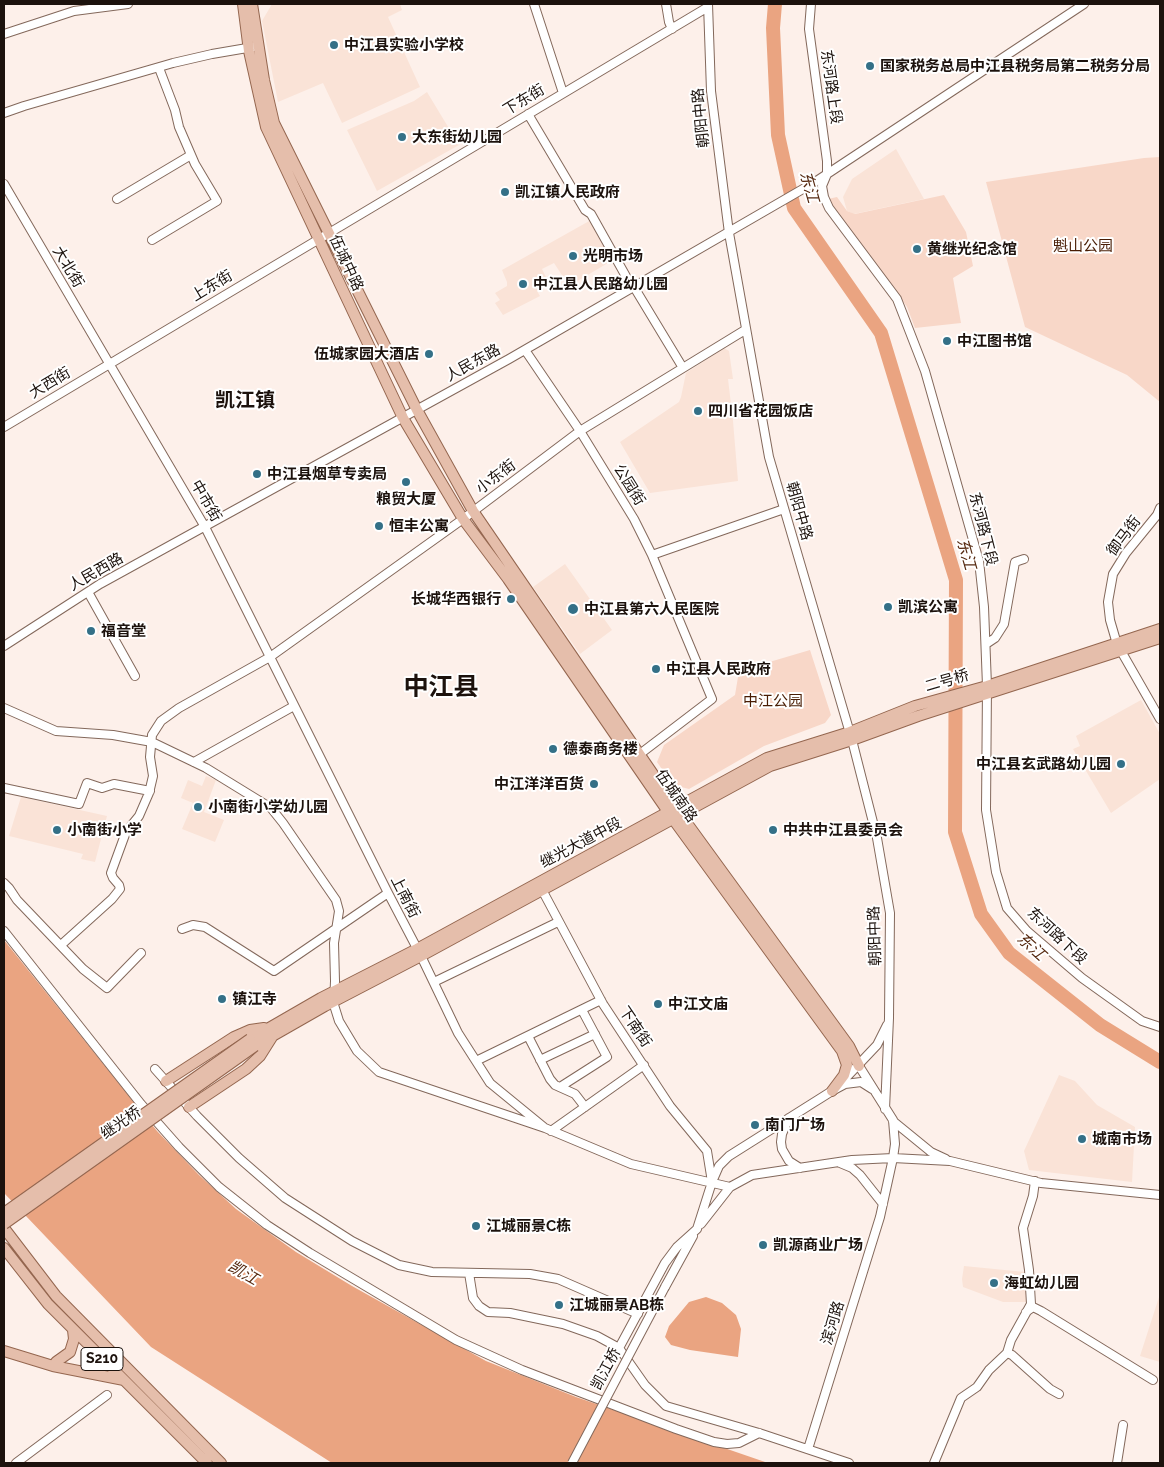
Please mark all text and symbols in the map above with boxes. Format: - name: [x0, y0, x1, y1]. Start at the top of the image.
- place label: 中江县实验小学校: [344, 36, 464, 54]
- marker: 中江县实验小学校: [328, 39, 340, 51]
- street label: 东河路上段: [817, 49, 845, 125]
- place label: 国家税务总局中江县税务局第二税务分局: [880, 57, 1150, 75]
- marker: 国家税务总局中江县税务局第二税务分局: [864, 60, 876, 72]
- street label: 下东街: [500, 81, 548, 119]
- street label: 朝阳中路: [689, 87, 713, 149]
- place label: 大东街幼儿园: [412, 128, 502, 146]
- marker: 大东街幼儿园: [396, 131, 408, 143]
- water label: 东江: [795, 169, 823, 205]
- place label: 凯江镇人民政府: [515, 183, 620, 201]
- marker: 凯江镇人民政府: [499, 186, 511, 198]
- street label: 伍城中路: [325, 232, 367, 294]
- park label: 魁山公园: [1053, 237, 1113, 255]
- place label: 黄继光纪念馆: [927, 240, 1017, 258]
- street label: 大北街: [49, 243, 87, 291]
- marker: 黄继光纪念馆: [911, 243, 923, 255]
- place label: 光明市场: [583, 247, 643, 265]
- marker: 光明市场: [567, 250, 579, 262]
- street label: 上东街: [188, 267, 236, 305]
- place label: 中江县人民路幼儿园: [533, 275, 668, 293]
- marker: 中江县人民路幼儿园: [517, 278, 529, 290]
- place label: 中江图书馆: [957, 332, 1032, 350]
- marker: 中江图书馆: [941, 335, 953, 347]
- street label: 人民东路: [442, 341, 504, 385]
- place label: 伍城家园大酒店: [314, 345, 419, 363]
- marker: 伍城家园大酒店: [423, 348, 435, 360]
- street label: 大西街: [26, 364, 74, 402]
- district label: 凯江镇: [215, 389, 275, 413]
- place label: 四川省花园饭店: [708, 402, 813, 420]
- marker: 四川省花园饭店: [692, 405, 704, 417]
- street label: 小东街: [473, 456, 519, 498]
- street label: 公园街: [609, 461, 649, 509]
- place label: 中江县烟草专卖局: [267, 465, 387, 483]
- marker: 中江县烟草专卖局: [251, 468, 263, 480]
- marker: 粮贸大厦: [400, 476, 412, 488]
- street label: 中市街: [187, 477, 225, 525]
- street label: 朝阳中路: [782, 480, 816, 542]
- place label: 粮贸大厦: [376, 490, 436, 508]
- street label: 东河路下段: [965, 490, 1001, 568]
- street label: 御马街: [1103, 513, 1145, 559]
- place label: 恒丰公寓: [389, 517, 449, 535]
- marker: 恒丰公寓: [373, 520, 385, 532]
- water label: 东江: [952, 536, 980, 572]
- street label: 人民西路: [66, 549, 126, 595]
- place label: 长城华西银行: [411, 590, 501, 608]
- marker: 长城华西银行: [505, 593, 517, 605]
- place label: 凯滨公寓: [898, 598, 958, 616]
- place label: 中江县第六人民医院: [584, 600, 719, 618]
- marker: 凯滨公寓: [882, 601, 894, 613]
- marker: 中江县第六人民医院: [566, 602, 580, 616]
- place label: 福音堂: [101, 622, 146, 640]
- marker: 福音堂: [85, 625, 97, 637]
- place label: 中江县人民政府: [666, 660, 771, 678]
- marker: 中江县人民政府: [650, 663, 662, 675]
- street label: 二号桥: [923, 666, 971, 696]
- district label: 中江县: [404, 672, 478, 702]
- park label: 中江公园: [743, 692, 803, 710]
- place label: 德泰商务楼: [563, 740, 638, 758]
- marker: 德泰商务楼: [547, 743, 559, 755]
- place label: 中江县玄武路幼儿园: [976, 755, 1111, 773]
- marker: 中江县玄武路幼儿园: [1115, 758, 1127, 770]
- street label: 伍城南路: [651, 766, 701, 826]
- place label: 中江洋洋百货: [494, 775, 584, 793]
- marker: 中江洋洋百货: [588, 778, 600, 790]
- place label: 小南街小学幼儿园: [208, 798, 328, 816]
- marker: 小南街小学幼儿园: [192, 801, 204, 813]
- street label: 继光大道中段: [537, 814, 625, 872]
- place label: 小南街小学: [67, 821, 142, 839]
- place label: 中共中江县委员会: [783, 821, 903, 839]
- marker: 小南街小学: [51, 824, 63, 836]
- marker: 中共中江县委员会: [767, 824, 779, 836]
- street label: 上南街: [387, 873, 423, 921]
- street label: 东河路下段: [1023, 904, 1091, 968]
- street label: 朝阳中路: [865, 906, 885, 966]
- water label: 东江: [1013, 929, 1049, 965]
- place label: 镇江寺: [232, 990, 277, 1008]
- marker: 镇江寺: [216, 993, 228, 1005]
- place label: 中江文庙: [668, 995, 728, 1013]
- marker: 中江文庙: [652, 998, 664, 1010]
- street label: 下南街: [615, 1003, 655, 1051]
- street label: 继光桥: [97, 1103, 145, 1143]
- place label: 南门广场: [765, 1116, 825, 1134]
- marker: 南门广场: [749, 1119, 761, 1131]
- place label: 城南市场: [1092, 1130, 1152, 1148]
- marker: 城南市场: [1076, 1133, 1088, 1145]
- place label: 江城丽景C栋: [486, 1217, 571, 1235]
- marker: 江城丽景C栋: [470, 1220, 482, 1232]
- place label: 凯源商业广场: [773, 1236, 863, 1254]
- marker: 凯源商业广场: [757, 1239, 769, 1251]
- water label: 凯江: [224, 1257, 262, 1289]
- place label: 海虹幼儿园: [1004, 1274, 1079, 1292]
- marker: 海虹幼儿园: [988, 1277, 1000, 1289]
- place label: 江城丽景AB栋: [569, 1296, 664, 1314]
- marker: 江城丽景AB栋: [553, 1299, 565, 1311]
- street label: 滨河路: [818, 1299, 848, 1347]
- street label: 凯江桥: [587, 1345, 625, 1393]
- road number: S210: [81, 1348, 123, 1370]

